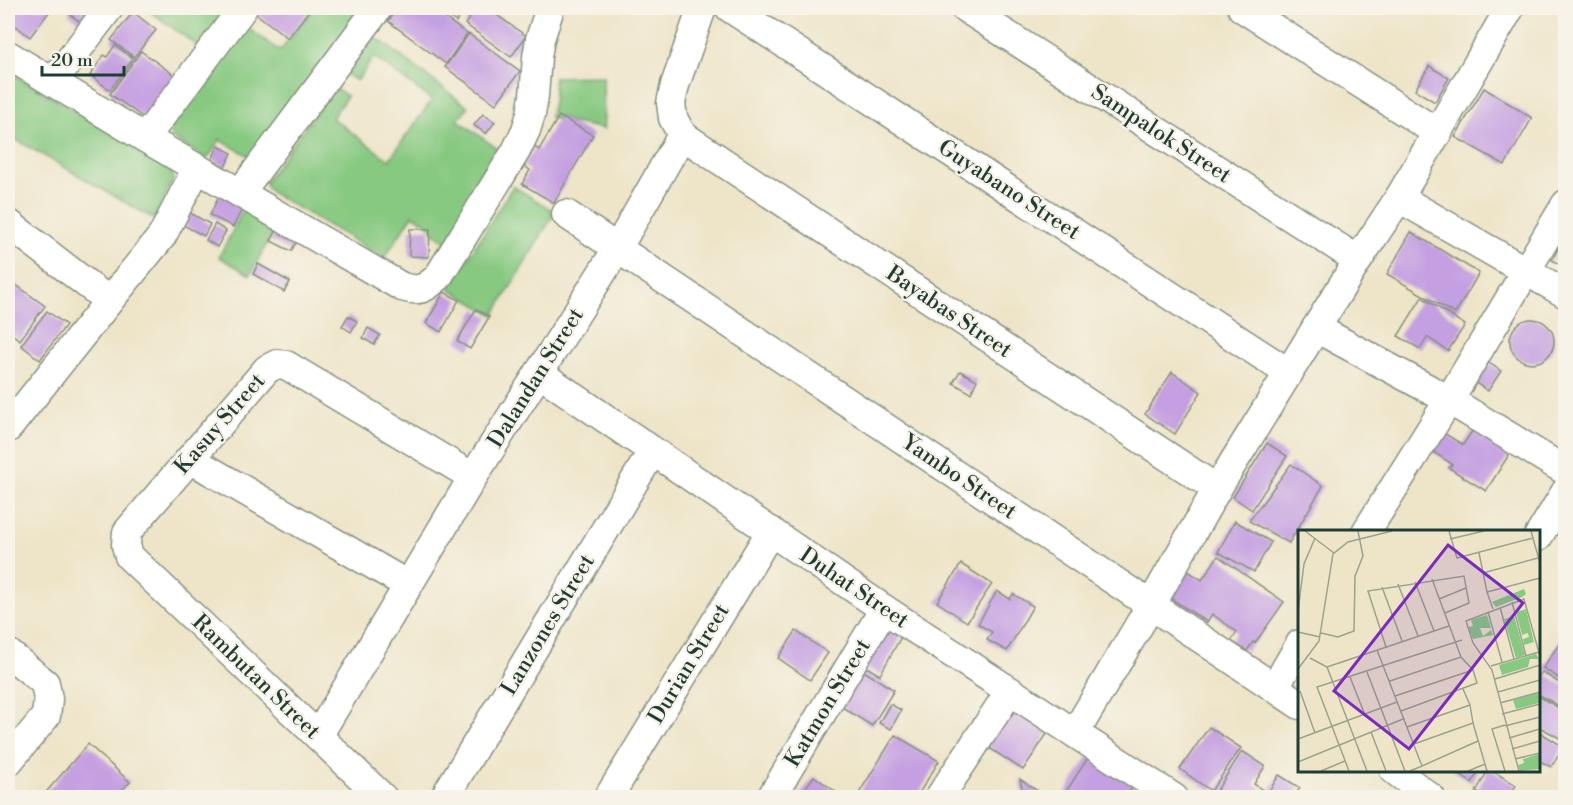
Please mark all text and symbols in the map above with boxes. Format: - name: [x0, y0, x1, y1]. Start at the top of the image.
- scale bar: [42, 39, 124, 77]
- text: 20 m: [51, 49, 93, 72]
- street label: Sampalok Street: [1086, 79, 1236, 189]
- street label: Guyabano Street: [933, 134, 1085, 246]
- street label: Bayabas Street: [880, 259, 1017, 364]
- street label: Dalandan Street: [482, 303, 590, 453]
- street label: Kasuy Street: [169, 368, 271, 480]
- street label: Yambo Street: [896, 428, 1022, 525]
- inset map: [1298, 530, 1540, 772]
- street label: Duhat Street: [794, 542, 914, 635]
- street label: Lanzones Street: [495, 549, 601, 700]
- street label: Durian Street: [643, 599, 736, 729]
- street label: Rambutan Street: [186, 609, 326, 745]
- street label: Katmon Street: [779, 634, 877, 772]

